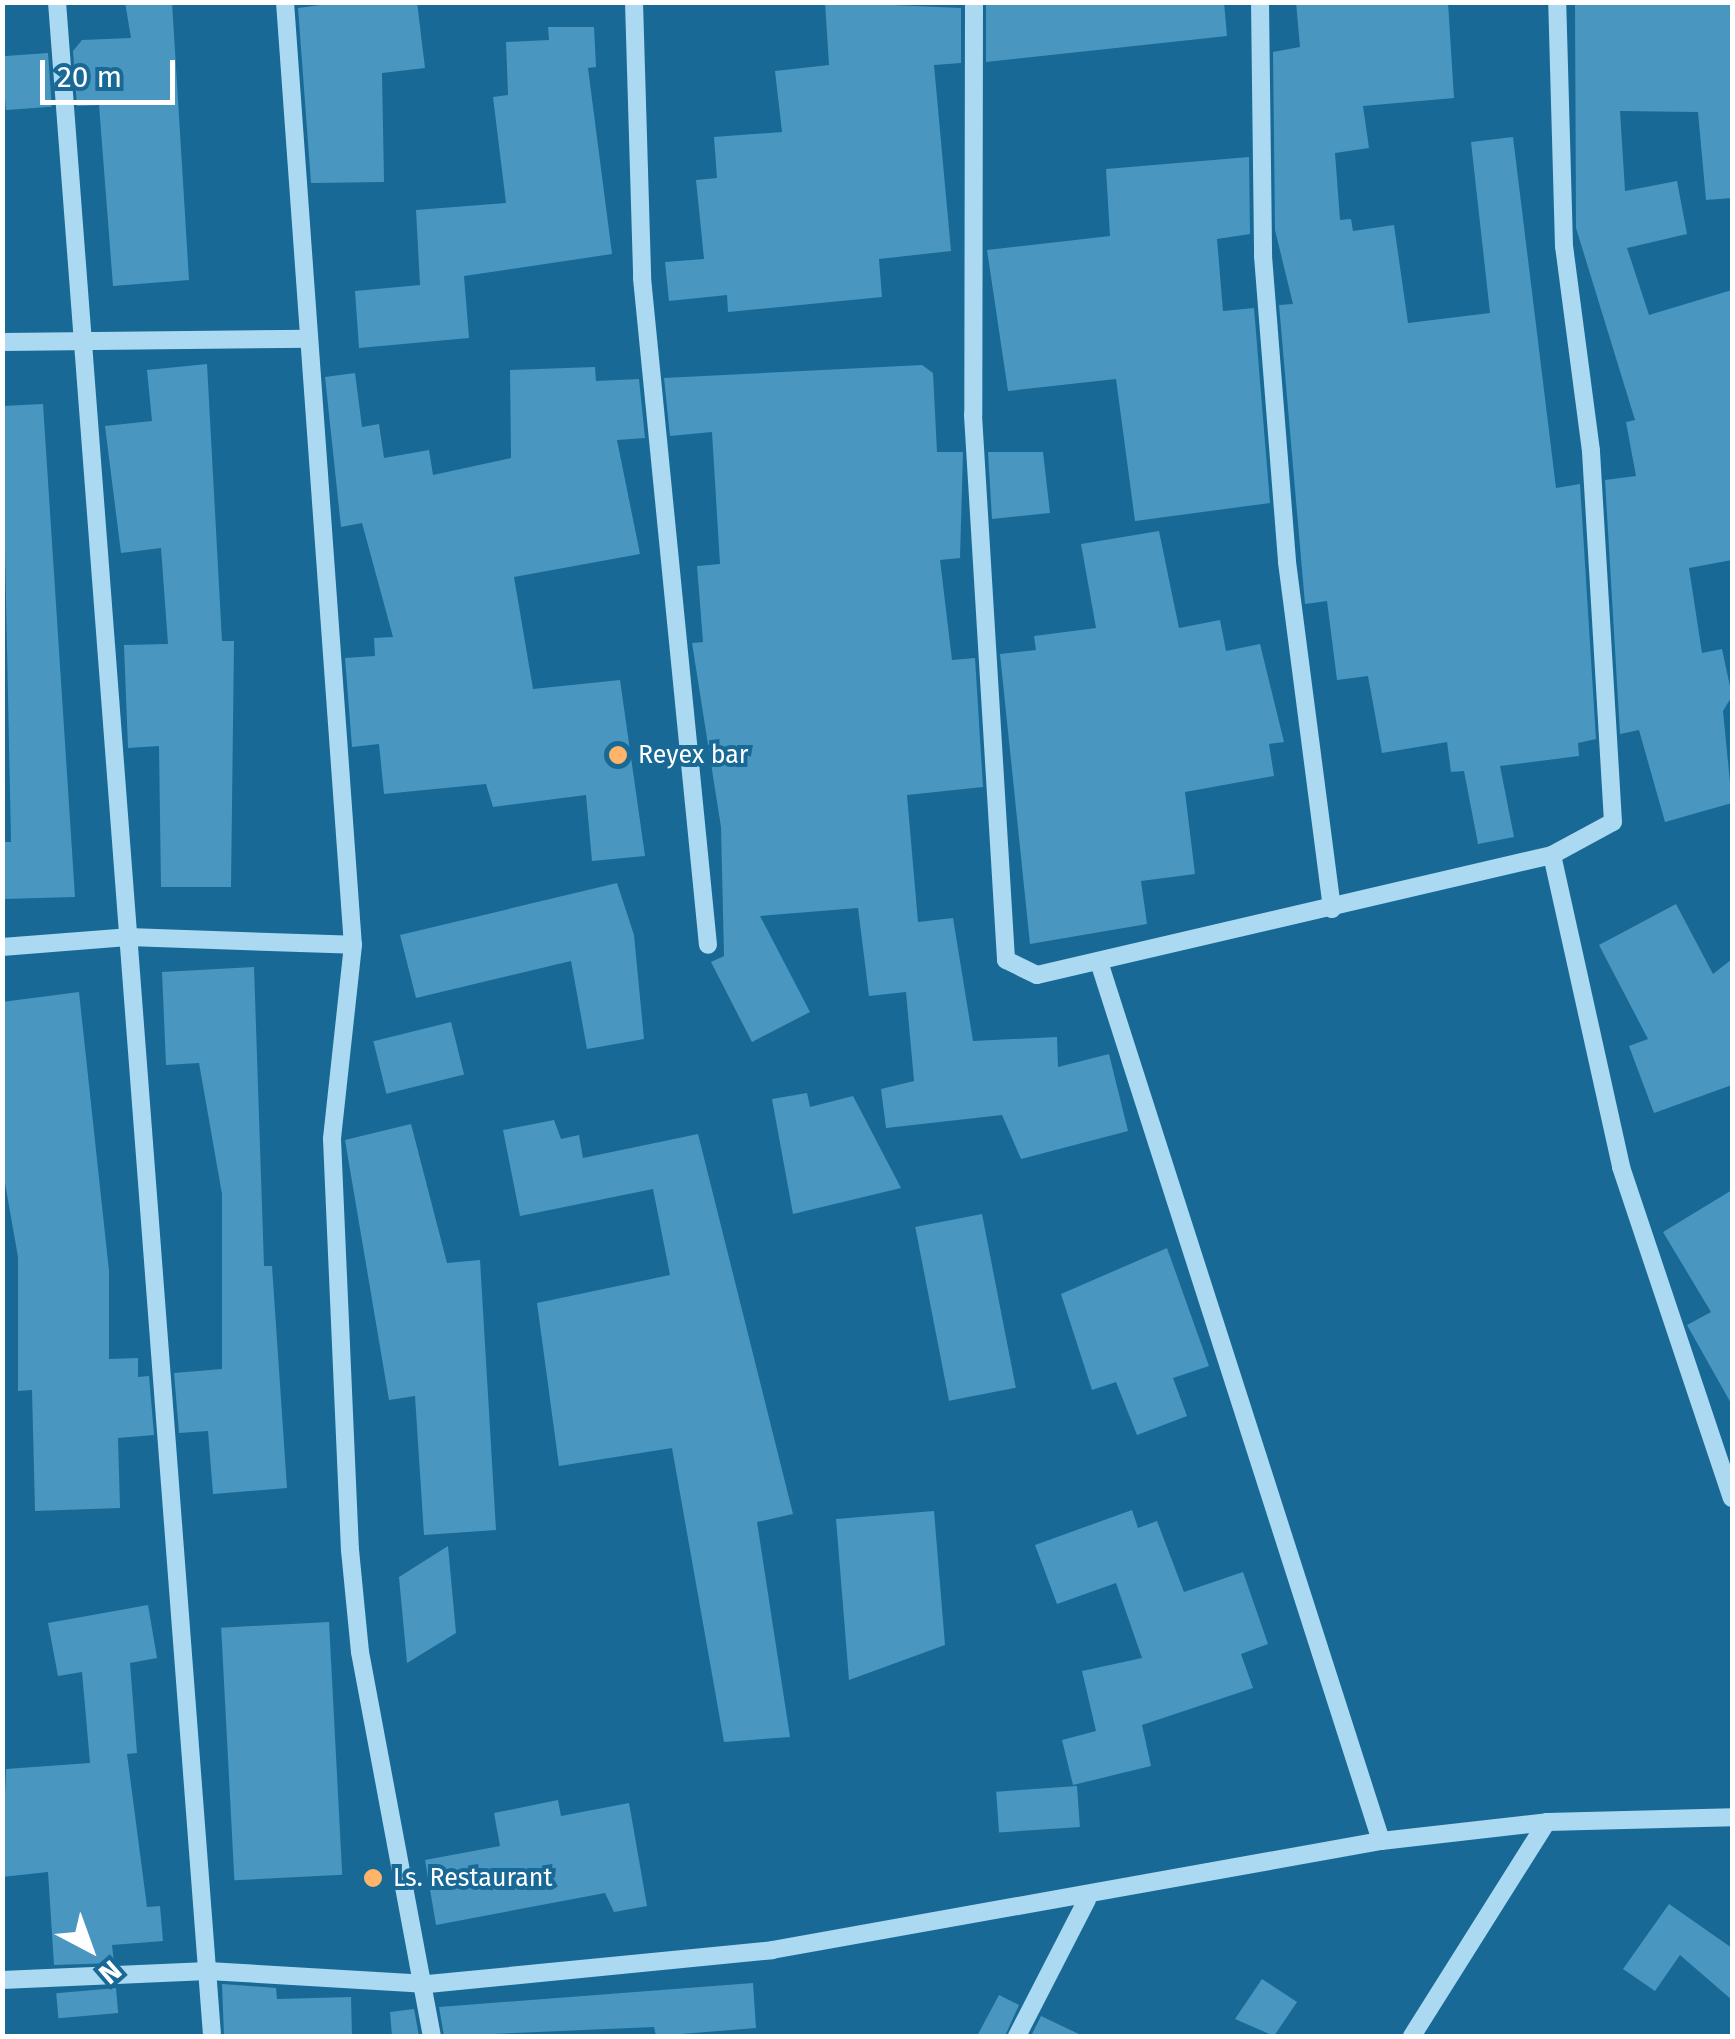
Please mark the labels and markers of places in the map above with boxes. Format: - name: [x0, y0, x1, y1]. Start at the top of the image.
- place label: Reyex bar: [638, 740, 748, 770]
- marker: Reyex bar: [607, 744, 629, 766]
- place label: Ls. Restaurant: [393, 1863, 552, 1893]
- marker: Ls. Restaurant: [362, 1867, 384, 1889]

